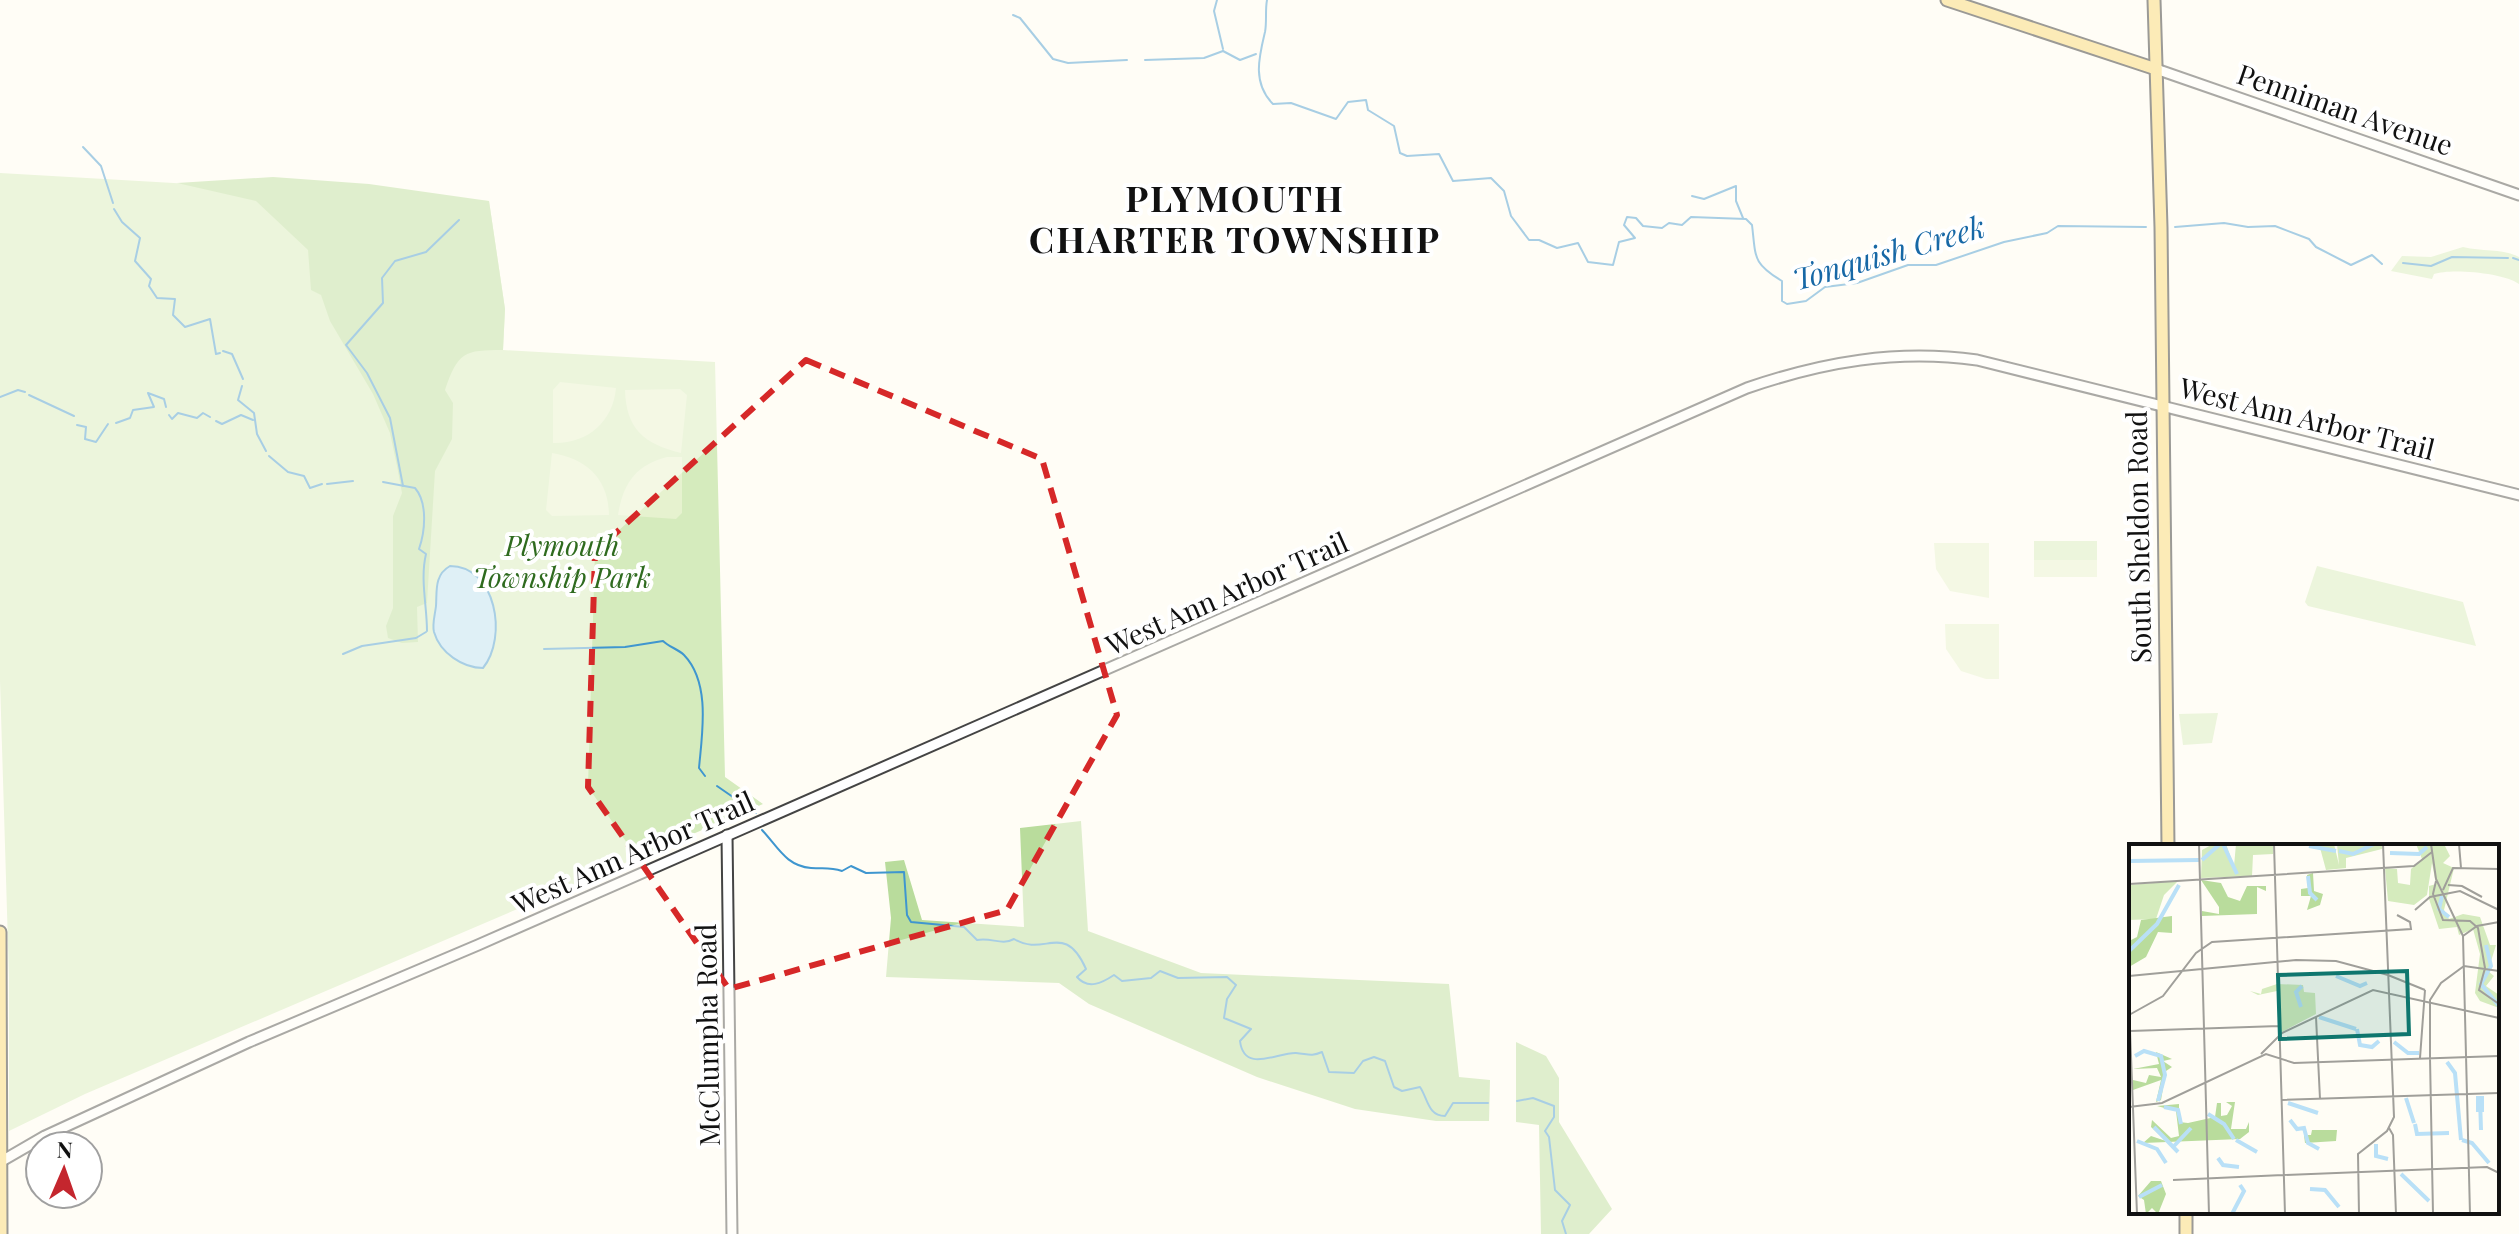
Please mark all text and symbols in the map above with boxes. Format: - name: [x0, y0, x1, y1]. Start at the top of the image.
- street label: Penniman Avenue: [2233, 54, 2458, 163]
- district label: PLYMOUTH CHARTER TOWNSHIP: [1029, 173, 1441, 262]
- water label: Tonquish Creek: [1788, 206, 1989, 299]
- street label: West Ann Arbor Trail: [2175, 368, 2439, 467]
- street label: South Sheldon Road: [2117, 410, 2158, 664]
- street label: West Ann Arbor Trail: [1099, 523, 1353, 663]
- park label: Plymouth Township Park: [473, 526, 651, 595]
- street label: West Ann Arbor Trail: [505, 782, 759, 922]
- inset map: [2129, 844, 2499, 1214]
- street label: McClumpha Road: [686, 923, 727, 1147]
- north arrow: [24, 1130, 104, 1210]
- text: N: [56, 1134, 73, 1164]

